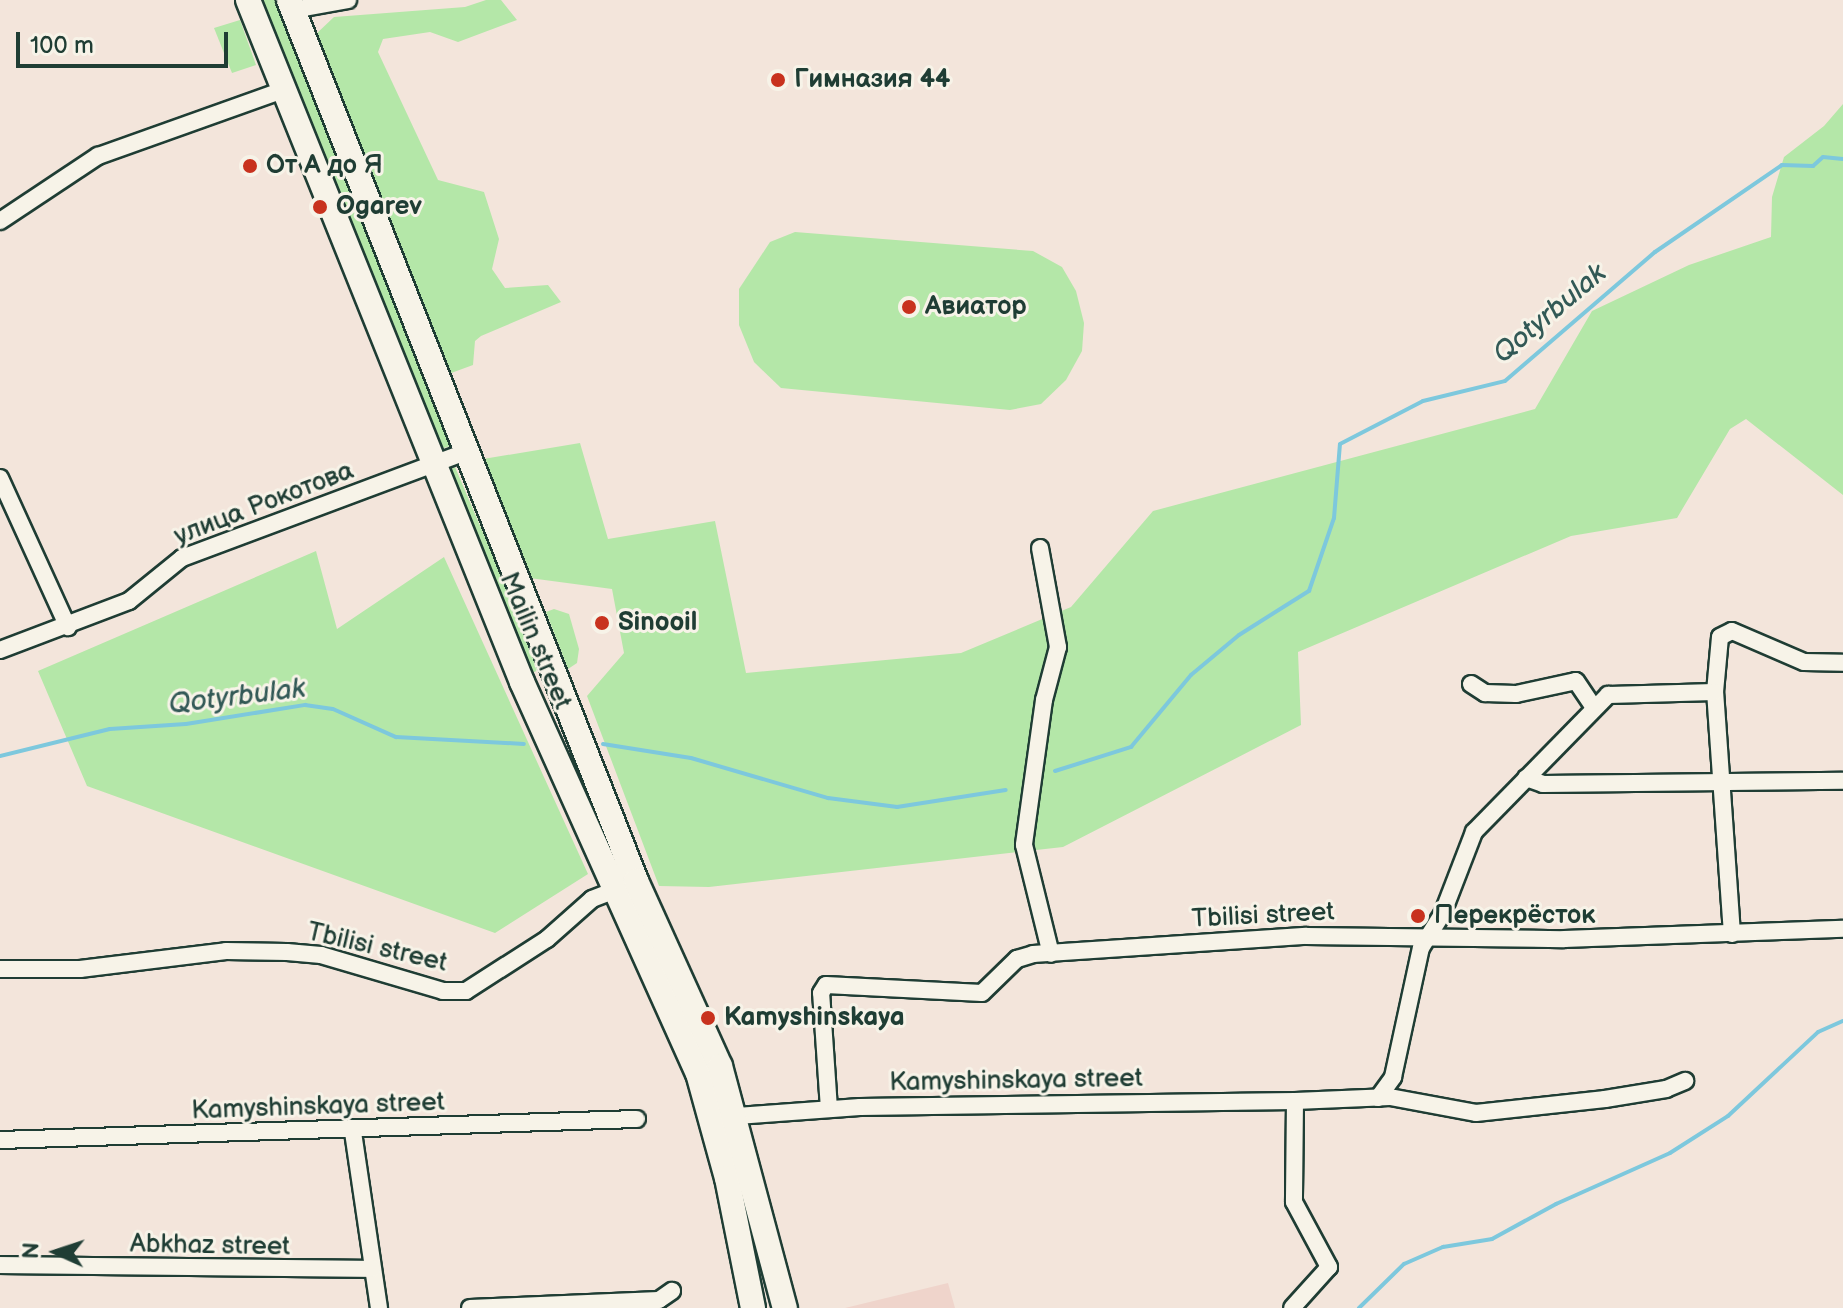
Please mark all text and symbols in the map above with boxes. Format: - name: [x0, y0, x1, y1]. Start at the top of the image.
- scale bar: [20, 16, 232, 66]
- text: 100 m: [30, 31, 94, 60]
- place label: Гимназия 44: [794, 64, 950, 96]
- marker: Гимназия 44: [769, 71, 787, 89]
- place label: От А до Я: [266, 150, 383, 182]
- marker: От А до Я: [241, 157, 259, 175]
- place label: Ogarev: [336, 191, 422, 223]
- marker: Ogarev: [311, 198, 329, 216]
- water label: Qotyrbulak: [1487, 257, 1613, 371]
- place label: Авиатор: [925, 291, 1027, 323]
- marker: Авиатор: [900, 298, 918, 316]
- street label: улица Рокотова: [170, 455, 358, 553]
- street label: Mailin street: [492, 568, 578, 714]
- place label: Sinooil: [618, 607, 697, 639]
- marker: Sinooil: [593, 614, 611, 632]
- water label: Qotyrbulak: [167, 672, 307, 722]
- street label: Tbilisi street: [1191, 897, 1335, 935]
- place label: Перекрёсток: [1434, 900, 1595, 932]
- marker: Перекрёсток: [1409, 907, 1427, 925]
- street label: Tbilisi street: [304, 917, 450, 979]
- place label: Kamyshinskaya: [724, 1002, 905, 1034]
- marker: Kamyshinskaya: [699, 1009, 717, 1027]
- street label: Kamyshinskaya street: [889, 1063, 1143, 1099]
- street label: Kamyshinskaya street: [191, 1087, 445, 1127]
- north arrow: [16, 1212, 96, 1292]
- street label: Abkhaz street: [130, 1229, 290, 1263]
- text: N: [18, 1242, 45, 1260]

